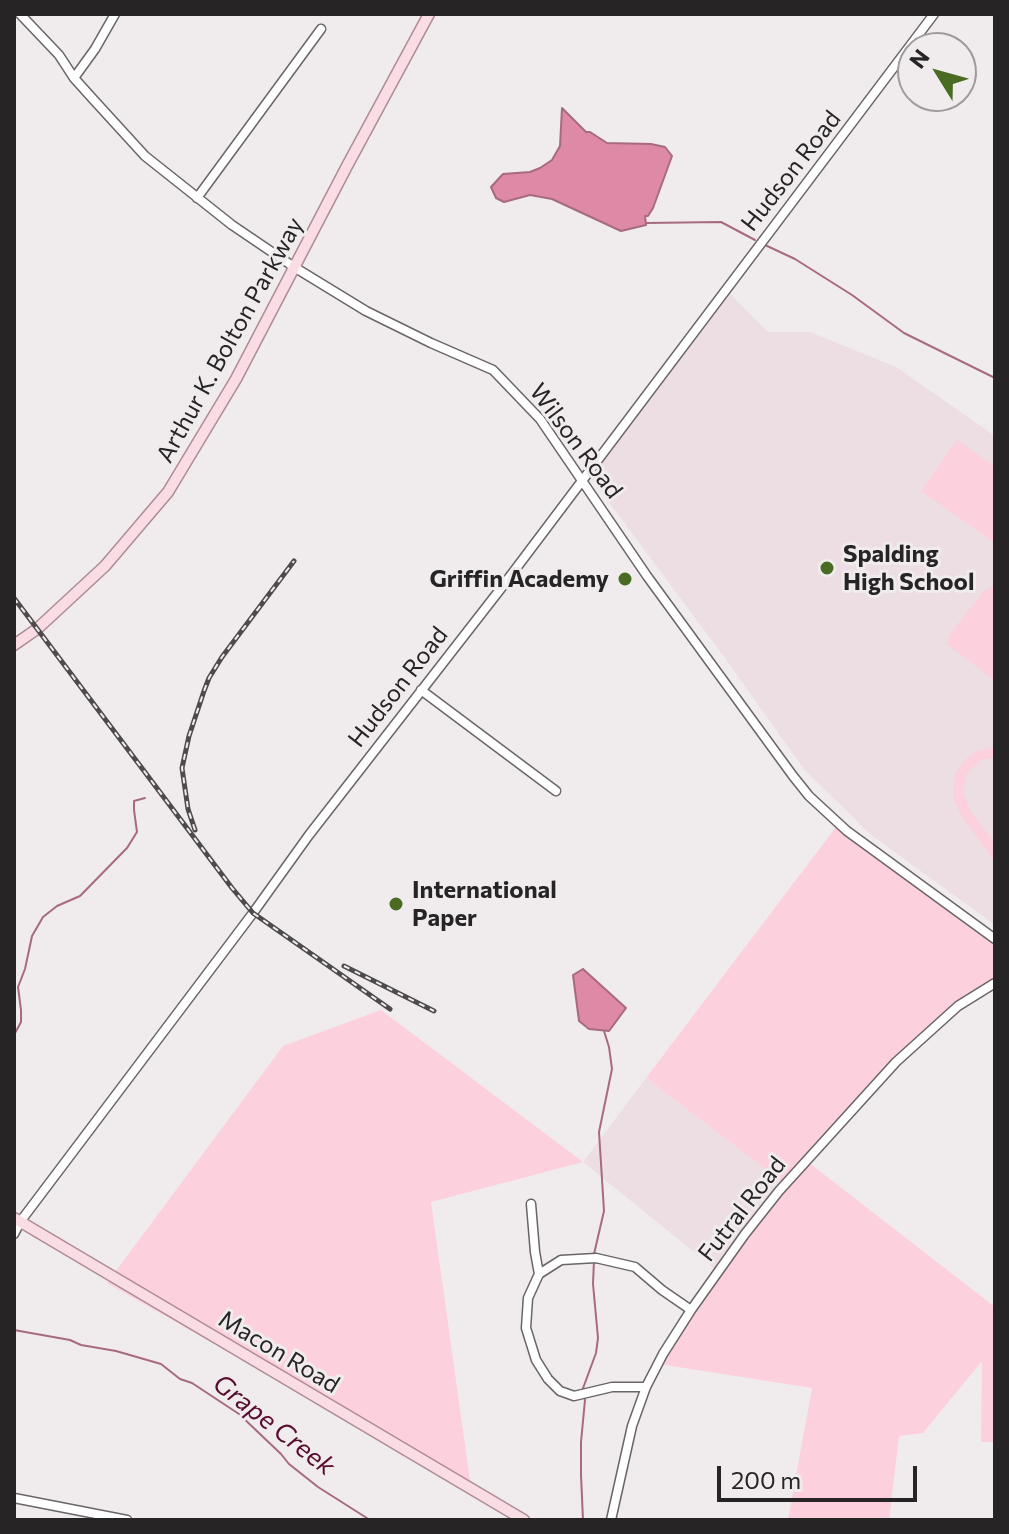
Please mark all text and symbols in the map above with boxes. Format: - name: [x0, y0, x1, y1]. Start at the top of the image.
- north arrow: [897, 32, 977, 112]
- text: N: [903, 44, 935, 73]
- street label: Hudson Road: [735, 105, 847, 237]
- street label: Arthur K. Bolton Parkway: [151, 212, 309, 468]
- street label: Wilson Road: [523, 378, 629, 504]
- place label: Spalding High School: [843, 540, 974, 596]
- marker: Spalding High School: [818, 559, 836, 577]
- place label: Griffin Academy: [429, 565, 609, 593]
- marker: Griffin Academy: [616, 570, 634, 588]
- street label: Hudson Road: [342, 621, 454, 753]
- place label: International Paper: [412, 876, 557, 932]
- marker: International Paper: [387, 895, 405, 913]
- street label: Futral Road: [692, 1151, 792, 1267]
- street label: Macon Road: [213, 1305, 345, 1399]
- water label: Grape Creek: [207, 1368, 341, 1482]
- scale bar: [721, 1450, 921, 1500]
- text: 200 m: [731, 1465, 801, 1494]

